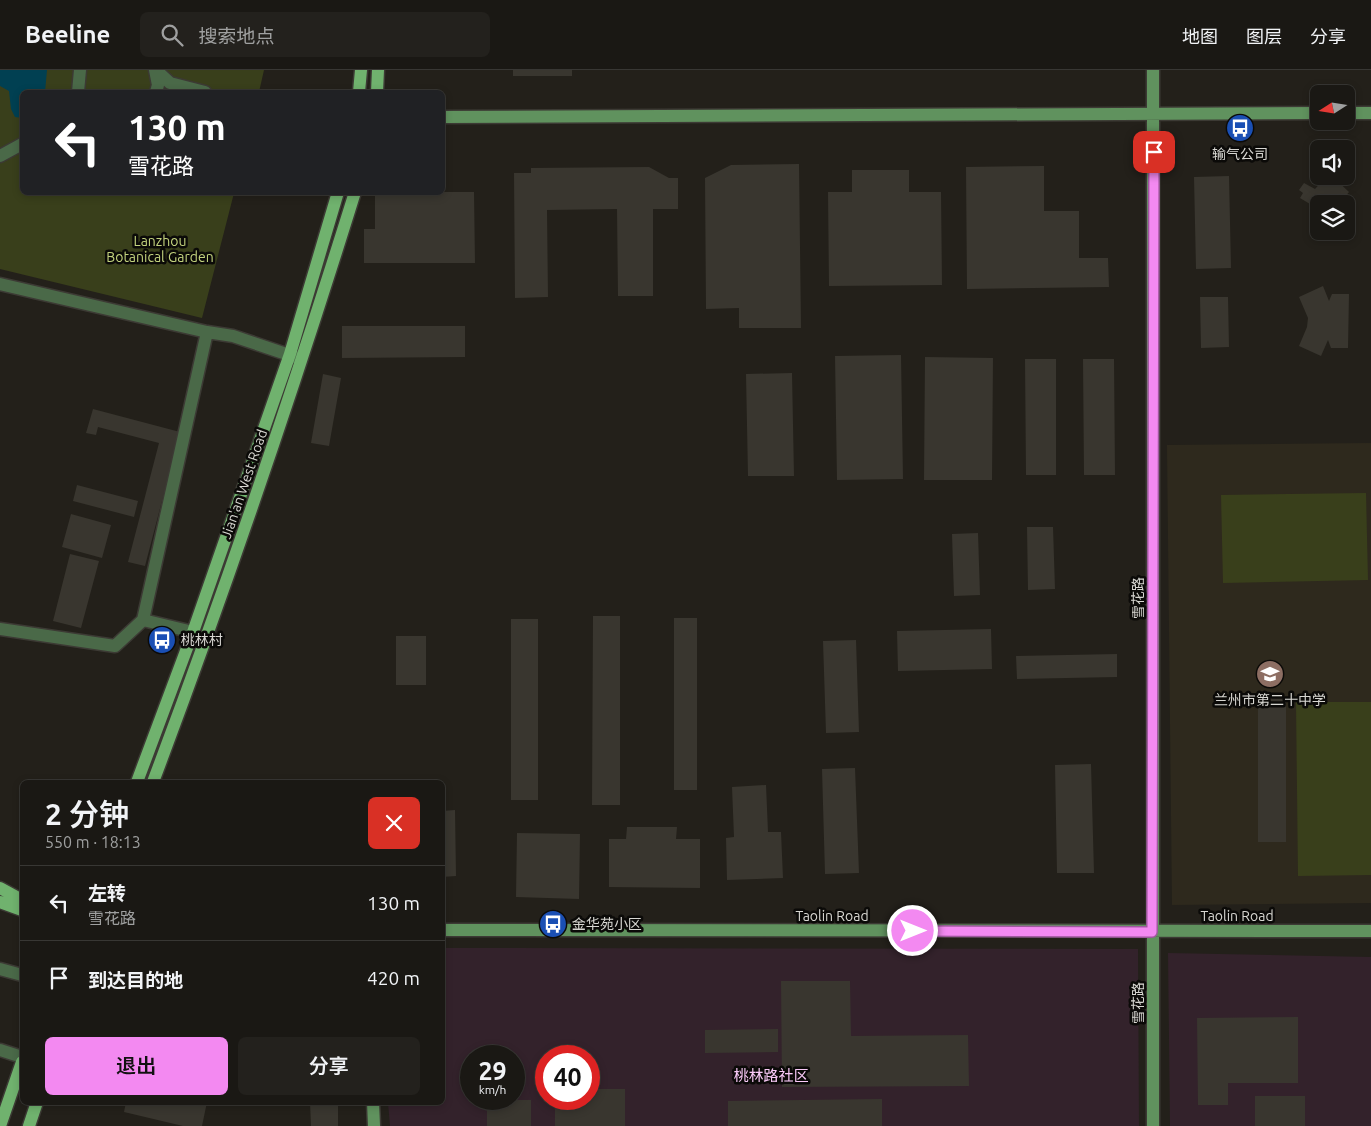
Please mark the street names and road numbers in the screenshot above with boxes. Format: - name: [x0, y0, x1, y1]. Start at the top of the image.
- street label: Jian'an West Road: [218, 427, 270, 541]
- street label: 雪花路: [1130, 577, 1146, 619]
- street label: Taolin Road: [795, 908, 869, 924]
- street label: Taolin Road: [1200, 908, 1274, 924]
- street label: 雪花路: [1130, 982, 1146, 1024]

